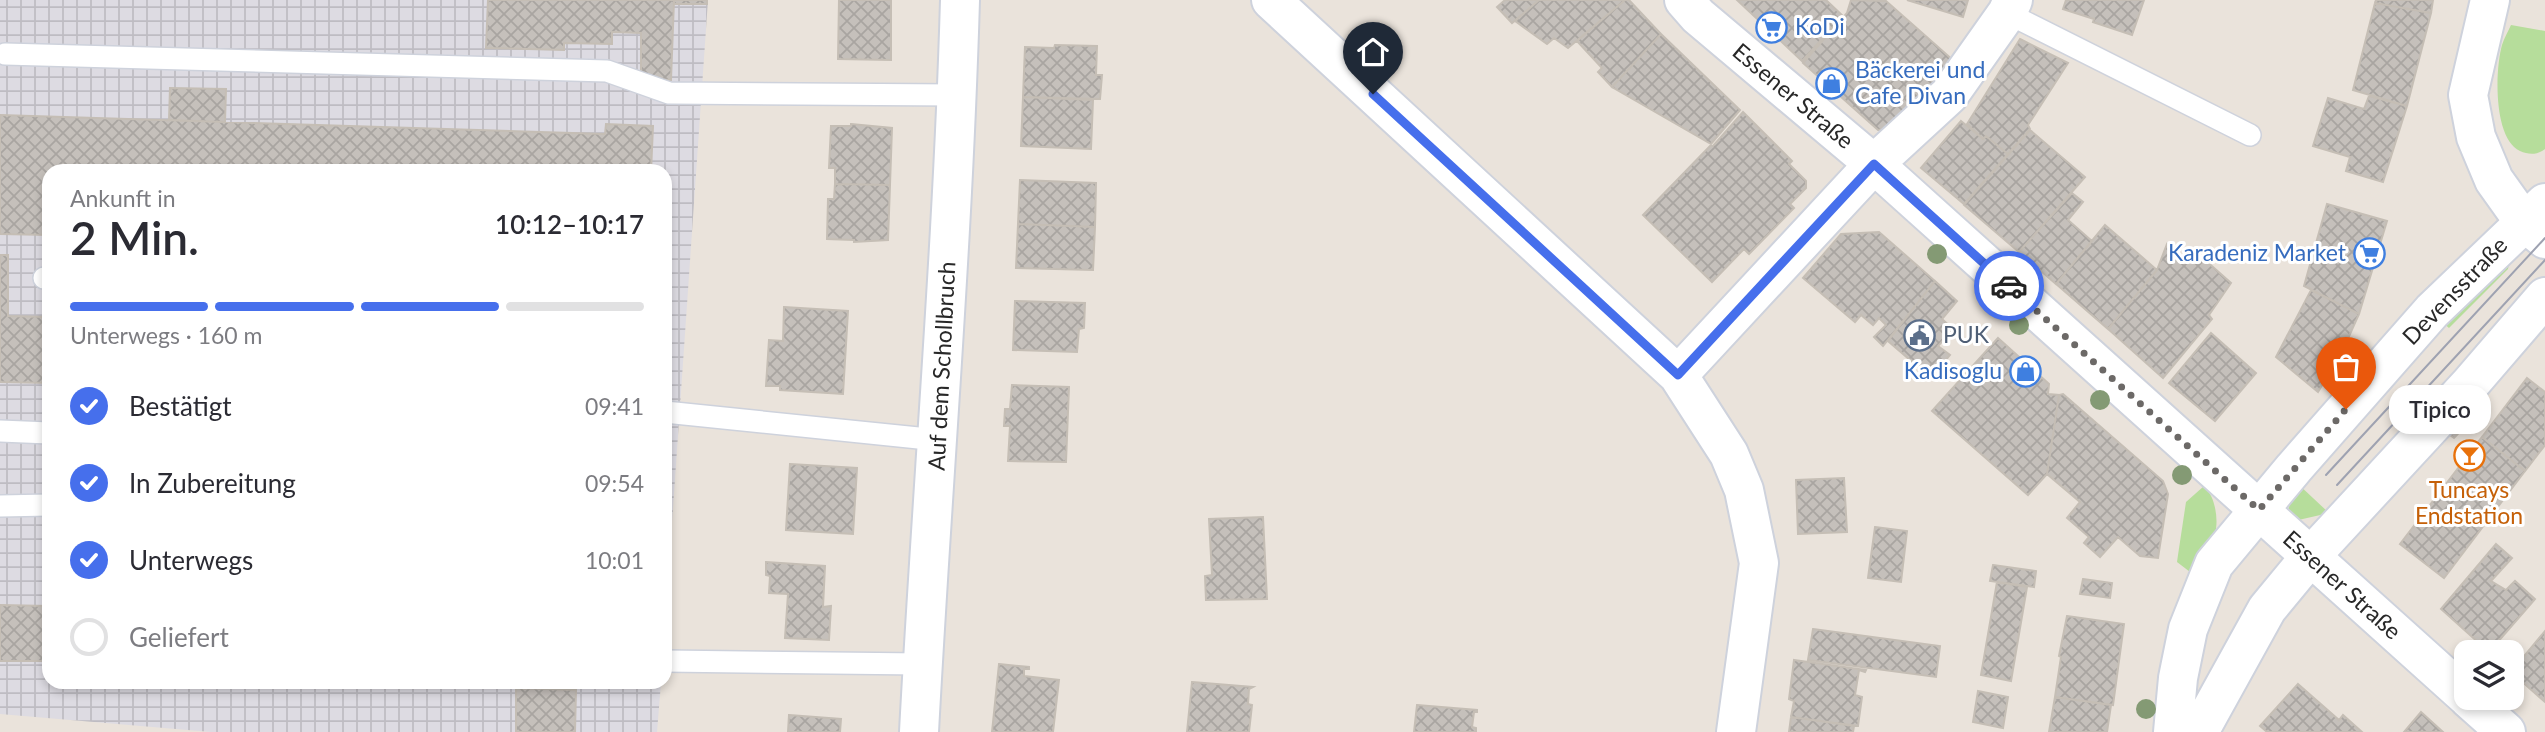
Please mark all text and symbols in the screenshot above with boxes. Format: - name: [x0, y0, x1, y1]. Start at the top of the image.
- supermarket icon: KoDi: [1755, 10, 1789, 44]
- place label: KoDi: [1795, 12, 1845, 40]
- pin: [1343, 22, 1403, 94]
- icon: home: [1354, 33, 1392, 71]
- street label: Essener Straße: [1727, 37, 1860, 154]
- place label: Bäckerei und Cafe Divan: [1855, 55, 1985, 109]
- shop icon: Bäckerei und Cafe Divan: [1815, 66, 1849, 100]
- text: Ankunft in: [70, 184, 176, 212]
- text: 10:12–10:17: [495, 208, 644, 240]
- text: 2 Min.: [70, 210, 199, 265]
- street label: Devensstraße: [2396, 231, 2513, 350]
- supermarket icon: Karadeniz Market: [2352, 236, 2386, 270]
- place label: Karadeniz Market: [2168, 238, 2347, 266]
- courier: [1974, 251, 2044, 321]
- street label: Auf dem Schollbruch: [922, 261, 960, 471]
- icon: car: [1990, 267, 2028, 305]
- public building icon: PUK: [1903, 318, 1937, 352]
- place label: PUK: [1943, 320, 1990, 348]
- text: Unterwegs · 160 m: [70, 321, 263, 349]
- pin: [2316, 337, 2376, 409]
- icon: bag: [2327, 348, 2365, 386]
- shop icon: Kadisoglu: [2008, 354, 2042, 388]
- place label: Kadisoglu: [1904, 356, 2002, 384]
- callout: Tipico: [2388, 384, 2490, 434]
- icon: check: [70, 387, 108, 425]
- text: Bestätigt: [129, 390, 232, 422]
- text: 09:41: [585, 392, 644, 420]
- text: Tipico: [2409, 395, 2471, 423]
- bar icon: Tuncays Endstation: [2452, 439, 2486, 473]
- icon: check: [70, 464, 108, 502]
- text: In Zubereitung: [129, 467, 296, 499]
- text: 09:54: [585, 469, 644, 497]
- place label: Tuncays Endstation: [2415, 475, 2523, 529]
- street label: Essener Straße: [2278, 524, 2407, 645]
- icon: check: [70, 541, 108, 579]
- text: Unterwegs: [129, 544, 253, 576]
- text: 10:01: [585, 546, 644, 574]
- text: Geliefert: [129, 621, 229, 653]
- map controls: [2454, 640, 2524, 710]
- button: layers: [2454, 640, 2524, 710]

